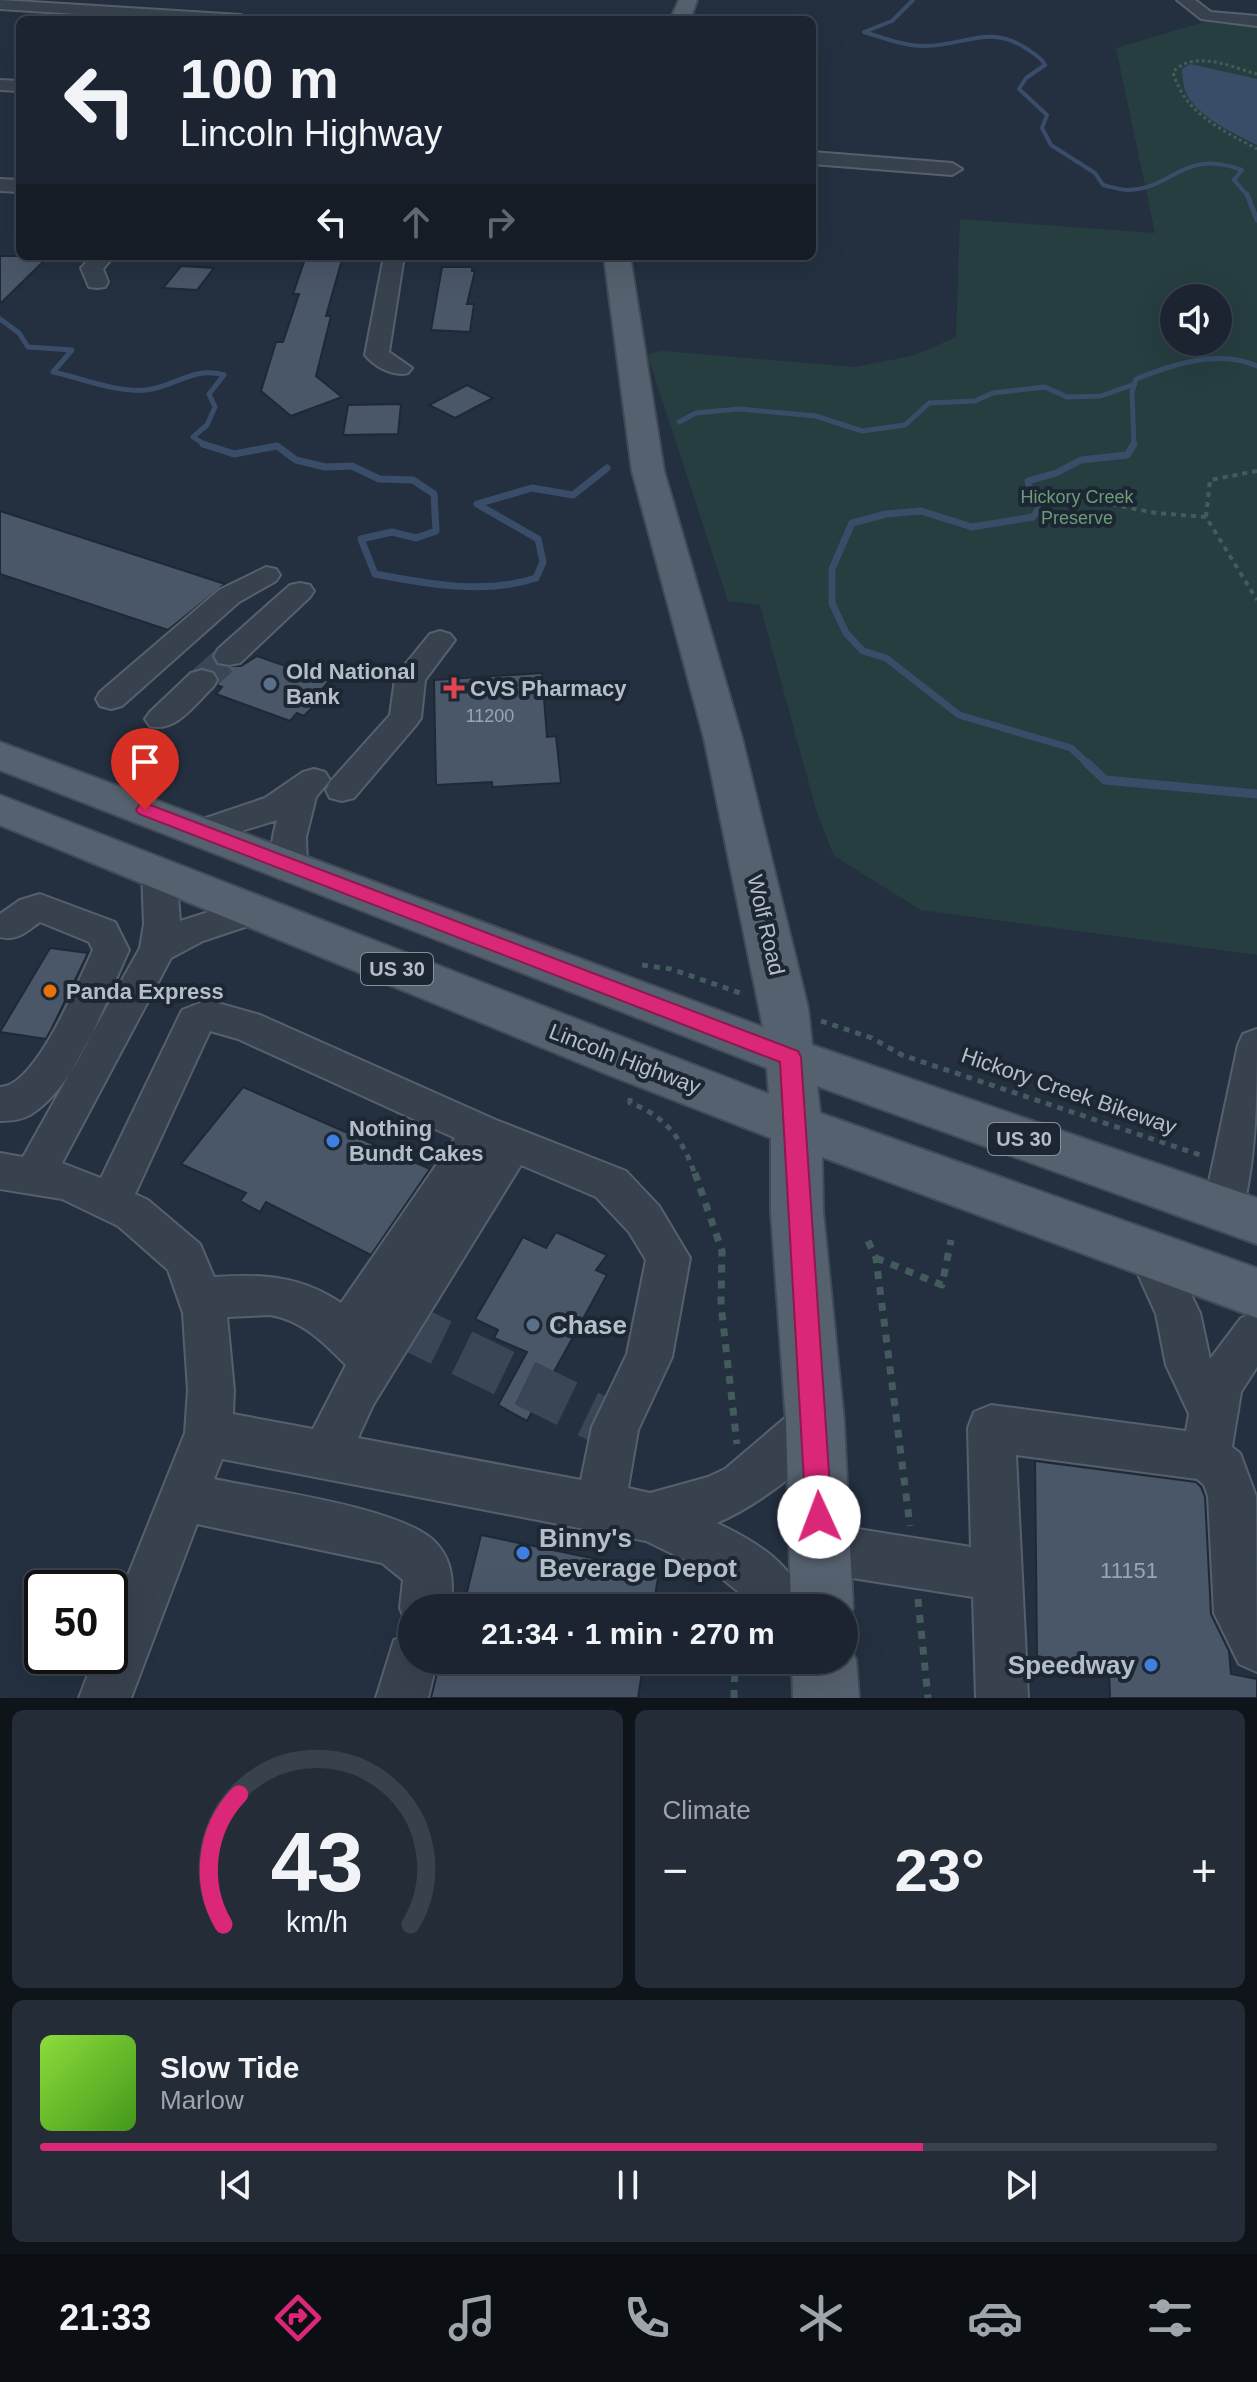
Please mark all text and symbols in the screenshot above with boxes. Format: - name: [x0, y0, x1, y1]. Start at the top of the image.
- text: 100 m: [180, 47, 339, 110]
- icon: left: [48, 48, 152, 152]
- text: Lincoln Highway: [180, 113, 442, 154]
- icon: left: [310, 200, 354, 244]
- icon: ahead: [394, 200, 438, 244]
- icon: right: [478, 200, 522, 244]
- map controls: [1160, 284, 1232, 356]
- button: sound: [1160, 284, 1232, 356]
- park label: Hickory Creek Preserve: [1020, 487, 1135, 528]
- place label: Old National Bank: [286, 659, 416, 709]
- marker: Old National Bank: [261, 675, 279, 693]
- place label: CVS Pharmacy: [470, 676, 627, 701]
- marker: CVS Pharmacy: [445, 679, 463, 697]
- house number: 11200: [466, 706, 514, 726]
- pin: [111, 728, 179, 810]
- icon: arrive: [123, 740, 167, 784]
- street label: Wolf Road: [742, 872, 790, 978]
- road number: US 30: [361, 953, 433, 985]
- place label: Panda Express: [66, 979, 224, 1004]
- marker: Panda Express: [41, 982, 59, 1000]
- street label: Lincoln Highway: [546, 1019, 704, 1099]
- street label: Hickory Creek Bikeway: [958, 1042, 1180, 1140]
- place label: Nothing Bundt Cakes: [349, 1116, 483, 1166]
- road number: US 30: [988, 1123, 1060, 1155]
- marker: Nothing Bundt Cakes: [324, 1132, 342, 1150]
- place label: Chase: [549, 1310, 627, 1340]
- marker: Chase: [524, 1316, 542, 1334]
- position arrow: [777, 1475, 861, 1559]
- place label: Binny's Beverage Depot: [539, 1523, 737, 1583]
- marker: Binny's Beverage Depot: [514, 1544, 532, 1562]
- house number: 11151: [1100, 1558, 1158, 1583]
- speed limit sign: 50: [24, 1570, 128, 1674]
- text: 21:34 · 1 min · 270 m: [481, 1617, 775, 1650]
- place label: Speedway: [1008, 1650, 1136, 1680]
- marker: Speedway: [1142, 1656, 1160, 1674]
- text: Climate: [663, 1795, 751, 1825]
- text: 43: [271, 1816, 364, 1909]
- text: 23°: [894, 1837, 985, 1904]
- text: −: [663, 1846, 688, 1895]
- text: +: [1191, 1846, 1217, 1895]
- text: km/h: [286, 1906, 348, 1938]
- text: Slow Tide: [160, 2051, 299, 2084]
- text: Marlow: [160, 2085, 244, 2115]
- icon: previous: [214, 2163, 258, 2207]
- icon: pause: [606, 2163, 650, 2207]
- icon: next: [999, 2163, 1043, 2207]
- icon: directions: [270, 2290, 326, 2346]
- icon: music: [444, 2290, 500, 2346]
- icon: phone: [619, 2290, 675, 2346]
- icon: climate: [793, 2290, 849, 2346]
- icon: car: [967, 2290, 1023, 2346]
- icon: filters: [1142, 2290, 1198, 2346]
- text: 21:33: [59, 2297, 151, 2338]

